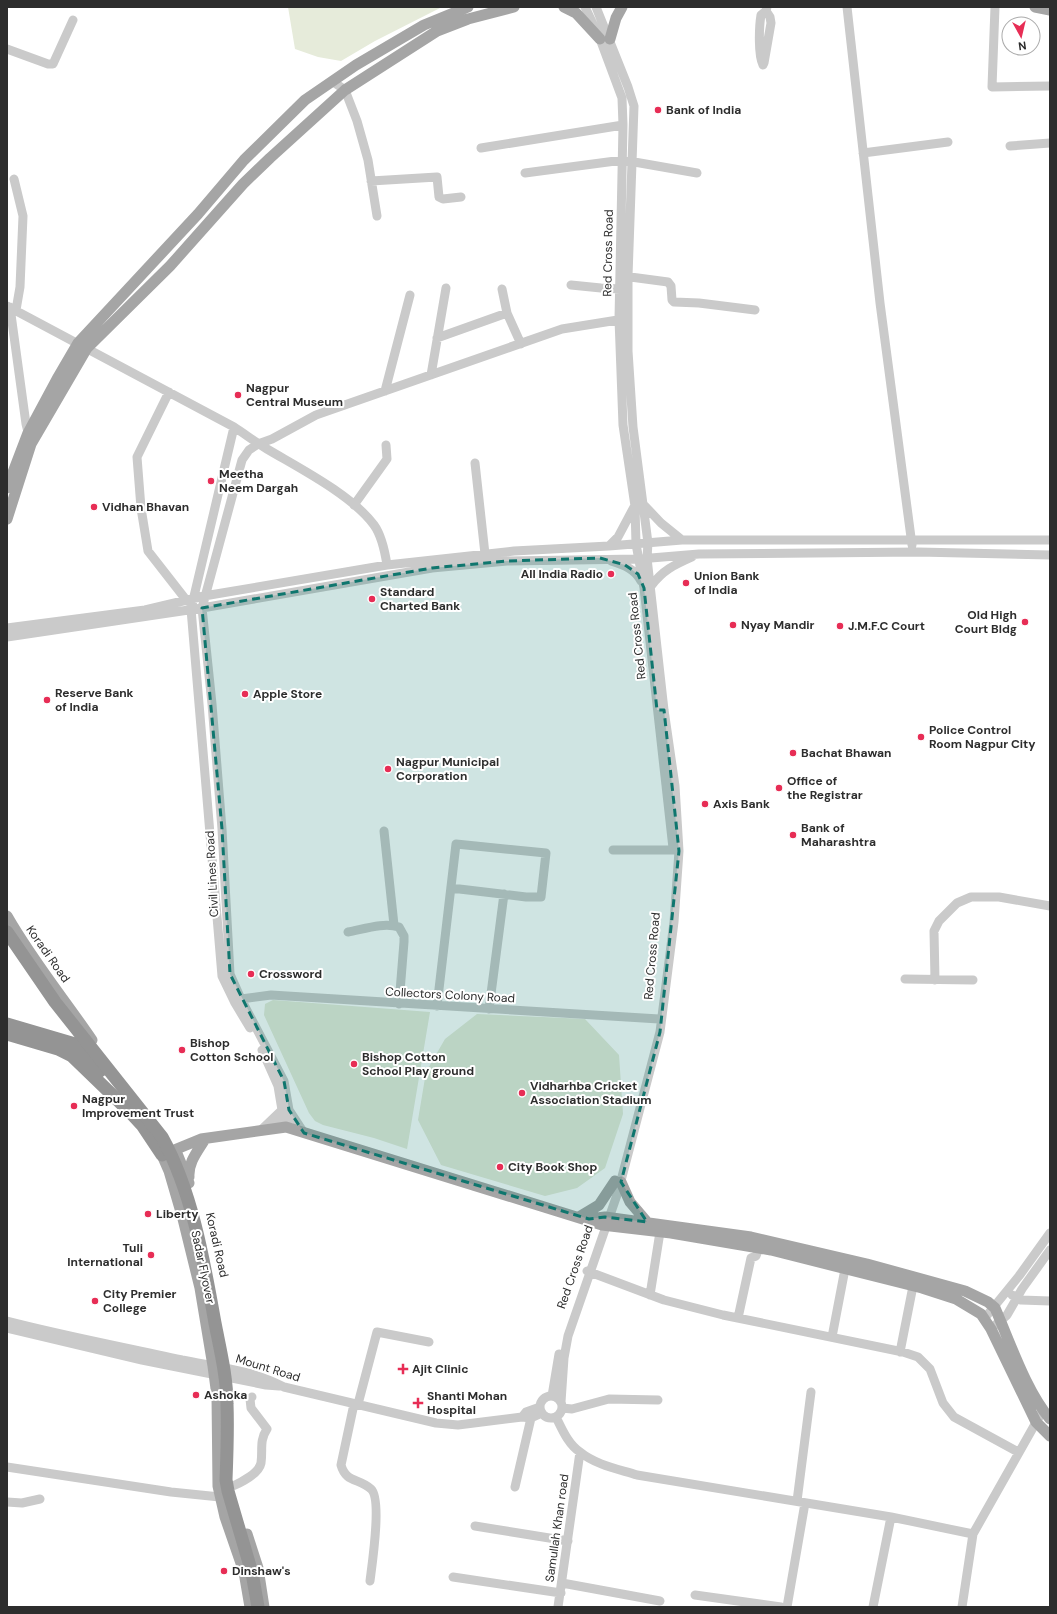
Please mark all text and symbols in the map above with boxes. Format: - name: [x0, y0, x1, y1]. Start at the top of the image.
- north arrow: [1001, 16, 1041, 56]
- text: N: [1017, 38, 1027, 53]
- place label: Bank of India: [666, 102, 741, 118]
- marker: Bank of India: [653, 105, 663, 115]
- street label: Red Cross Road: [599, 209, 617, 297]
- place label: Nagpur Central Museum: [246, 380, 343, 410]
- marker: Nagpur Central Museum: [233, 390, 243, 400]
- place label: Meetha Neem Dargah: [219, 466, 298, 496]
- marker: Meetha Neem Dargah: [206, 476, 216, 486]
- place label: Vidhan Bhavan: [102, 499, 189, 515]
- marker: Vidhan Bhavan: [89, 502, 99, 512]
- place label: All India Radio: [521, 566, 603, 582]
- place label: Union Bank of India: [694, 568, 760, 598]
- marker: All India Radio: [606, 569, 616, 579]
- marker: Union Bank of India: [681, 578, 691, 588]
- place label: Standard Charted Bank: [380, 584, 460, 614]
- street label: Red Cross Road: [624, 592, 650, 680]
- marker: Standard Charted Bank: [367, 594, 377, 604]
- place label: Old High Court Bldg: [955, 607, 1017, 637]
- place label: Nyay Mandir: [741, 617, 815, 633]
- marker: Old High Court Bldg: [1020, 617, 1030, 627]
- place label: J.M.F.C Court: [848, 618, 925, 634]
- marker: Nyay Mandir: [728, 620, 738, 630]
- marker: J.M.F.C Court: [835, 621, 845, 631]
- place label: Reserve Bank of India: [55, 685, 134, 715]
- place label: Apple Store: [253, 686, 322, 702]
- marker: Apple Store: [240, 689, 250, 699]
- marker: Reserve Bank of India: [42, 695, 52, 705]
- place label: Police Control Room Nagpur City: [929, 722, 1036, 752]
- marker: Police Control Room Nagpur City: [916, 732, 926, 742]
- place label: Bachat Bhawan: [801, 745, 891, 761]
- marker: Bachat Bhawan: [788, 748, 798, 758]
- place label: Nagpur Municipal Corporation: [396, 754, 499, 784]
- marker: Nagpur Municipal Corporation: [383, 764, 393, 774]
- place label: Office of the Registrar: [787, 773, 863, 803]
- marker: Office of the Registrar: [774, 783, 784, 793]
- place label: Axis Bank: [713, 796, 770, 812]
- marker: Axis Bank: [700, 799, 710, 809]
- place label: Bank of Maharashtra: [801, 820, 876, 850]
- street label: Civil Lines Road: [202, 830, 222, 918]
- marker: Bank of Maharashtra: [788, 830, 798, 840]
- street label: Red Cross Road: [640, 912, 664, 1000]
- street label: Koradi Road: [22, 922, 74, 986]
- place label: Crossword: [259, 966, 322, 982]
- marker: Crossword: [246, 969, 256, 979]
- street label: Collectors Colony Road: [385, 984, 515, 1006]
- place label: Bishop Cotton School: [190, 1035, 274, 1065]
- marker: Bishop Cotton School: [177, 1045, 187, 1055]
- place label: Bishop Cotton School Play ground: [362, 1049, 474, 1079]
- marker: Bishop Cotton School Play ground: [349, 1059, 359, 1069]
- place label: Vidharhba Cricket Association Stadium: [530, 1078, 651, 1108]
- marker: Vidharhba Cricket Association Stadium: [517, 1088, 527, 1098]
- place label: Nagpur Improvement Trust: [82, 1091, 194, 1121]
- marker: Nagpur Improvement Trust: [69, 1101, 79, 1111]
- place label: City Book Shop: [508, 1159, 597, 1175]
- marker: City Book Shop: [495, 1162, 505, 1172]
- place label: Liberty: [156, 1206, 199, 1222]
- marker: Liberty: [143, 1209, 153, 1219]
- street label: Koradi Road: [202, 1211, 232, 1279]
- street label: Red Cross Road: [553, 1223, 597, 1311]
- street label: Sadar Flyover: [187, 1229, 219, 1306]
- place label: Tuli International: [67, 1240, 143, 1270]
- marker: Tuli International: [146, 1250, 156, 1260]
- place label: City Premier College: [103, 1286, 177, 1316]
- marker: City Premier College: [90, 1296, 100, 1306]
- street label: Mount Road: [234, 1351, 302, 1385]
- place label: Ajit Clinic: [412, 1361, 468, 1377]
- marker: Ajit Clinic: [397, 1363, 409, 1375]
- place label: Ashoka: [204, 1387, 247, 1403]
- place label: Shanti Mohan Hospital: [427, 1388, 507, 1418]
- marker: Ashoka: [191, 1390, 201, 1400]
- marker: Shanti Mohan Hospital: [412, 1397, 424, 1409]
- street label: Samullah Khan road: [541, 1473, 573, 1583]
- place label: Dinshaw's: [232, 1563, 291, 1579]
- marker: Dinshaw's: [219, 1566, 229, 1576]

